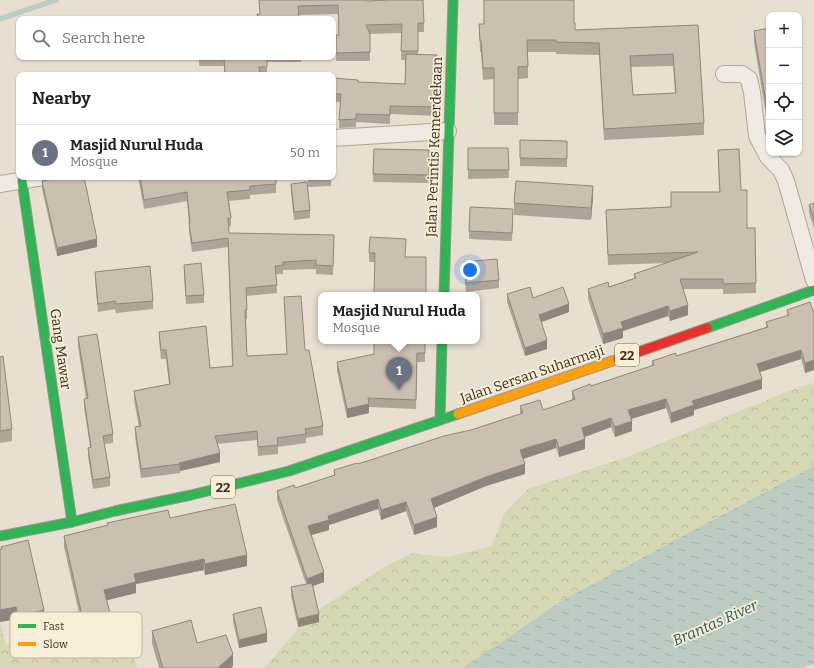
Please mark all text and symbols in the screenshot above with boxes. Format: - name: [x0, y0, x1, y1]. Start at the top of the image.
- map controls: [766, 12, 802, 156]
- button: +: [766, 12, 802, 48]
- search box: [16, 16, 336, 60]
- icon: search: [30, 27, 52, 49]
- text: Search here: [62, 29, 145, 47]
- button: −: [766, 48, 802, 84]
- street label: Jalan Perintis Kemerdekaan: [423, 57, 446, 238]
- button: locate: [766, 84, 802, 120]
- text: Nearby: [32, 88, 91, 109]
- button: layers: [766, 120, 802, 156]
- text: Masjid Nurul Huda: [70, 136, 203, 154]
- text: 1: [42, 145, 48, 160]
- text: 50 m: [290, 145, 320, 160]
- text: Mosque: [70, 154, 118, 169]
- your location: [460, 260, 480, 280]
- popup: [318, 292, 480, 344]
- text: Masjid Nurul Huda: [332, 302, 466, 320]
- street label: Gang Mawar: [46, 307, 75, 391]
- text: Mosque: [332, 320, 380, 335]
- street label: Jalan Sersan Suharmaji: [457, 342, 606, 407]
- road number: 22: [615, 344, 639, 366]
- pin: 1: [386, 357, 412, 390]
- road number: 22: [211, 476, 235, 498]
- water label: Brantas River: [670, 596, 761, 650]
- legend: [10, 612, 142, 658]
- text: Fast: [43, 620, 64, 633]
- text: Slow: [43, 638, 68, 651]

